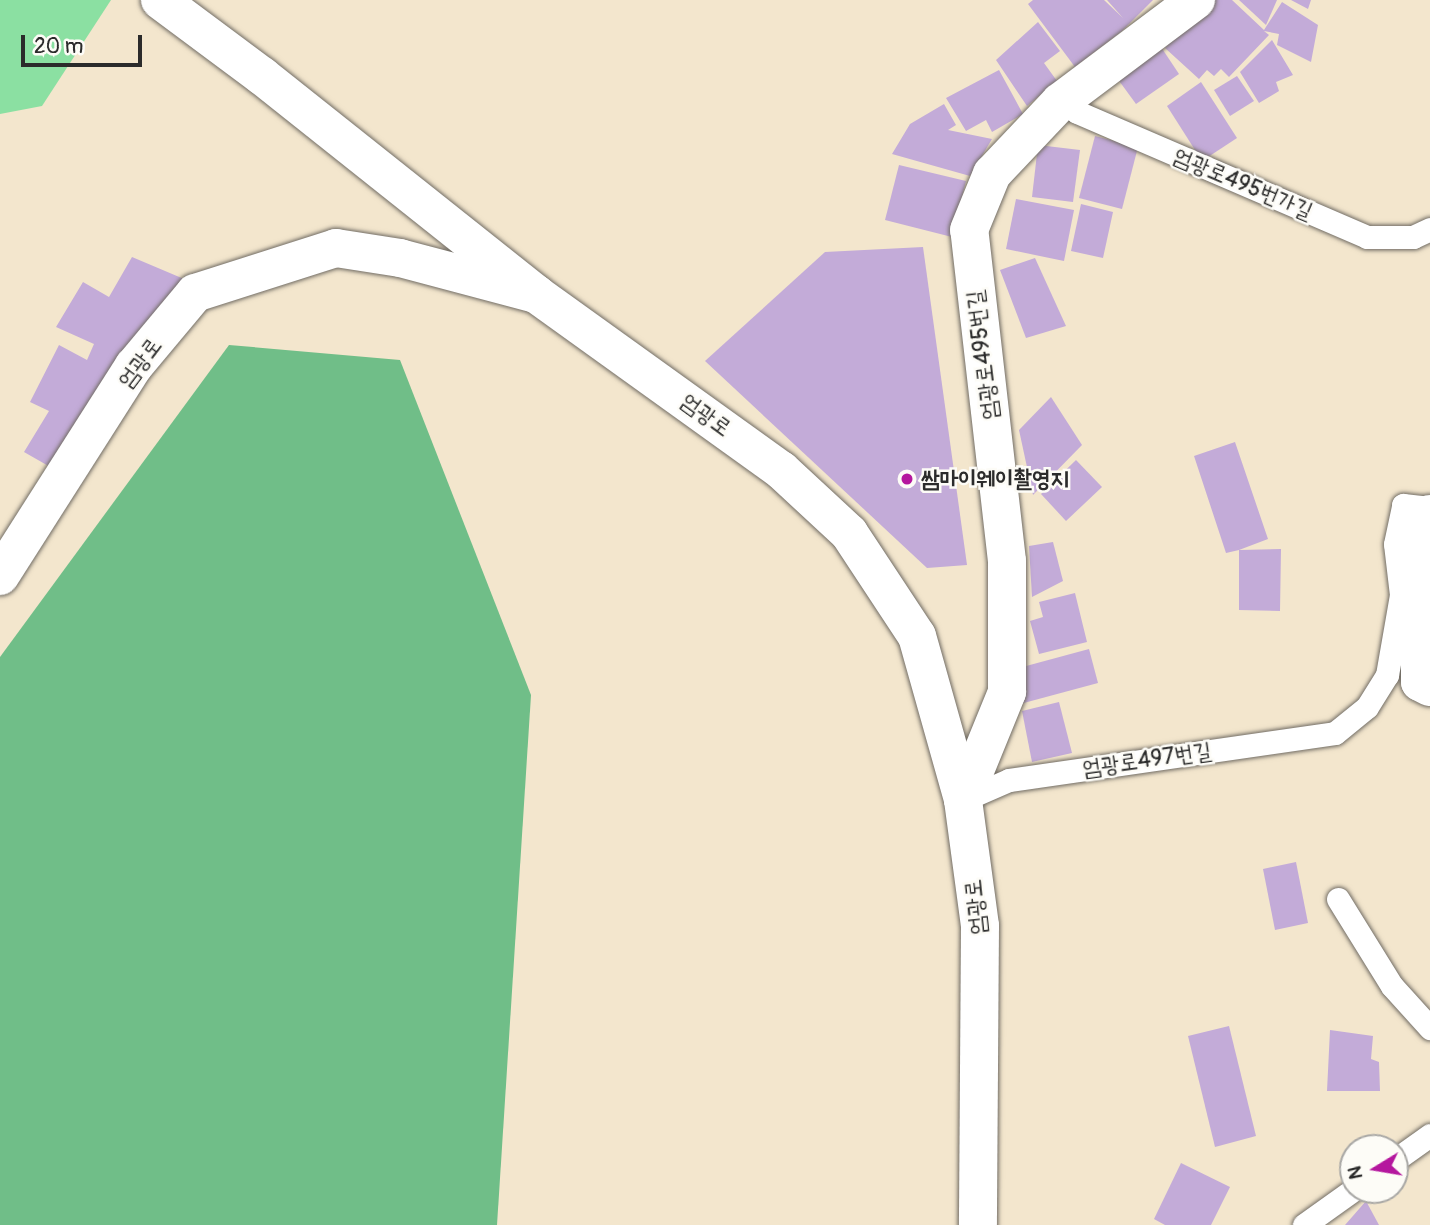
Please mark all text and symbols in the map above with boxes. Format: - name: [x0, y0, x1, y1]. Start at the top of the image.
- scale bar: [24, 21, 145, 65]
- text: 20 m: [34, 33, 83, 60]
- street label: 엄광로495번가길: [1169, 142, 1317, 226]
- street label: 엄광로495번길: [961, 289, 1005, 421]
- street label: 엄광로: [112, 333, 168, 393]
- street label: 엄광로: [675, 388, 737, 442]
- place label: 쌈마이웨이촬영지: [921, 465, 1069, 493]
- marker: 쌈마이웨이촬영지: [899, 471, 915, 487]
- street label: 엄광로497번길: [1081, 737, 1213, 783]
- street label: 엄광로: [959, 878, 993, 936]
- north arrow: [1339, 1134, 1409, 1204]
- text: N: [1342, 1164, 1368, 1181]

